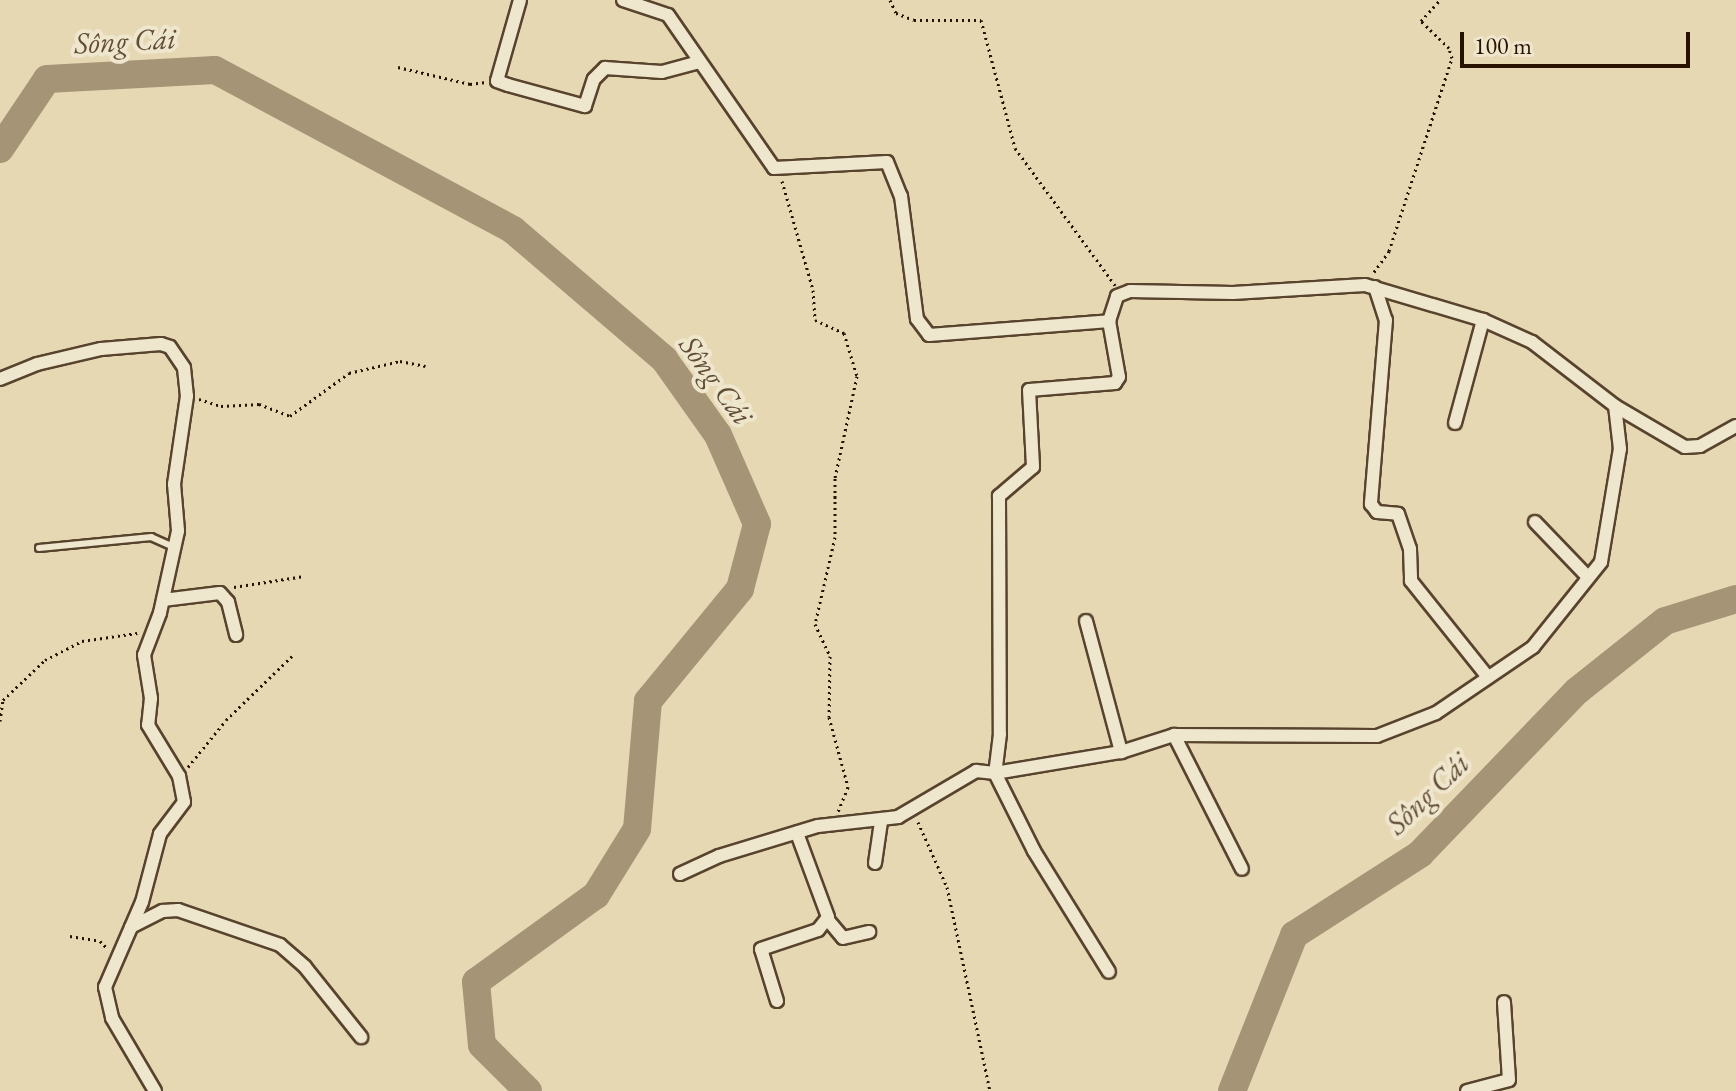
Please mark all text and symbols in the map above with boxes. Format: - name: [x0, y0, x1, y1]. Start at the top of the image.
- scale bar: [1464, 16, 1694, 66]
- water label: Sông Cái: [73, 20, 177, 62]
- text: 100 m: [1474, 30, 1532, 61]
- water label: Sông Cái: [672, 328, 760, 432]
- water label: Sông Cái: [1379, 746, 1477, 842]

